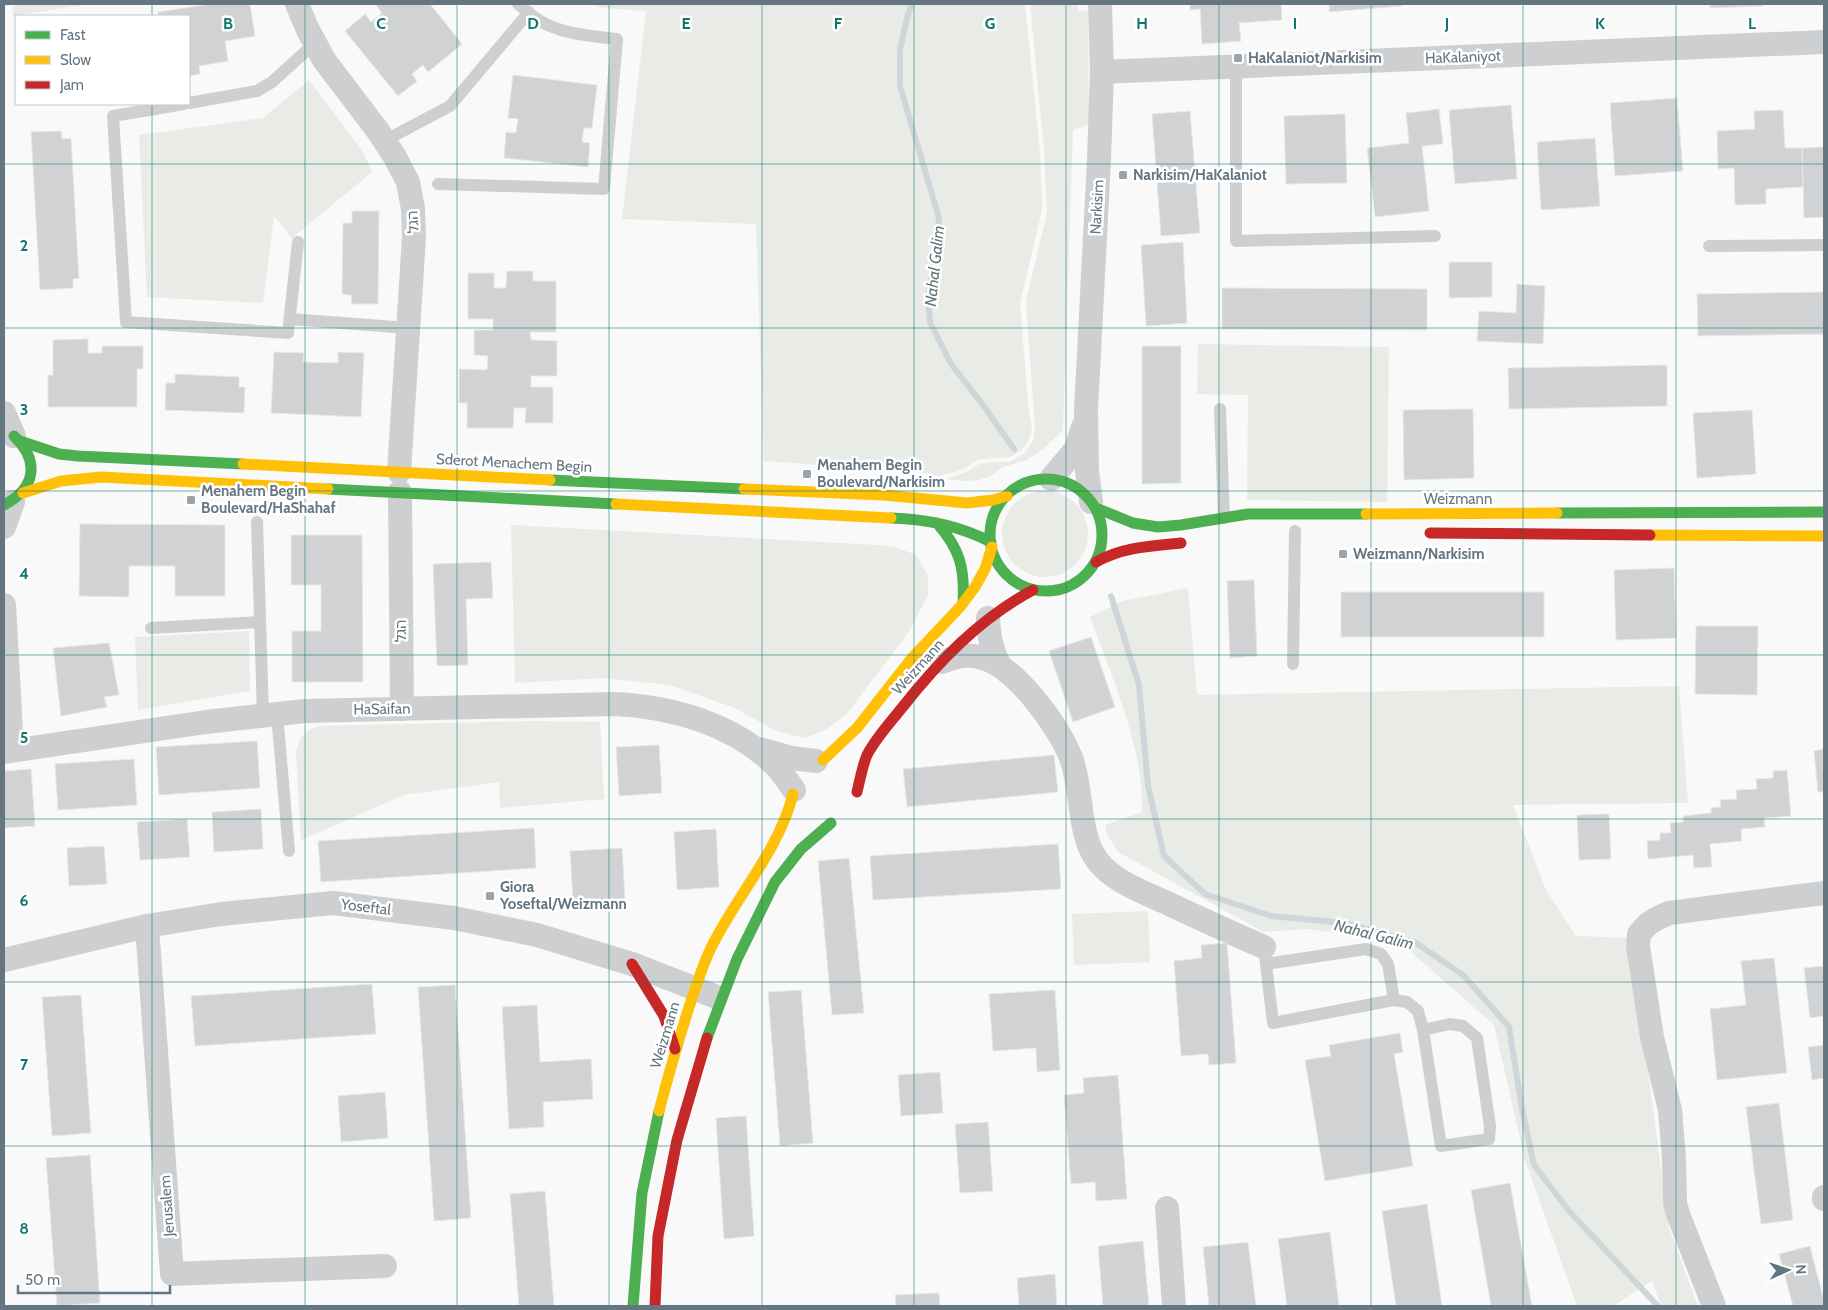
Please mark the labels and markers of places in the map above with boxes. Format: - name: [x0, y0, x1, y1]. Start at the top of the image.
- place label: HaKalaniot/Narkisim: [1248, 49, 1382, 67]
- marker: HaKalaniot/Narkisim: [1232, 52, 1244, 64]
- place label: Narkisim/HaKalaniot: [1133, 166, 1267, 184]
- marker: Narkisim/HaKalaniot: [1117, 169, 1129, 181]
- place label: Menahem Begin Boulevard/Narkisim: [817, 456, 945, 491]
- marker: Menahem Begin Boulevard/Narkisim: [801, 468, 813, 480]
- place label: Menahem Begin Boulevard/HaShahaf: [201, 482, 336, 517]
- marker: Menahem Begin Boulevard/HaShahaf: [185, 494, 197, 506]
- place label: Weizmann/Narkisim: [1353, 545, 1484, 563]
- marker: Weizmann/Narkisim: [1337, 548, 1349, 560]
- place label: Giora Yoseftal/Weizmann: [499, 878, 627, 913]
- marker: Giora Yoseftal/Weizmann: [484, 890, 496, 902]

